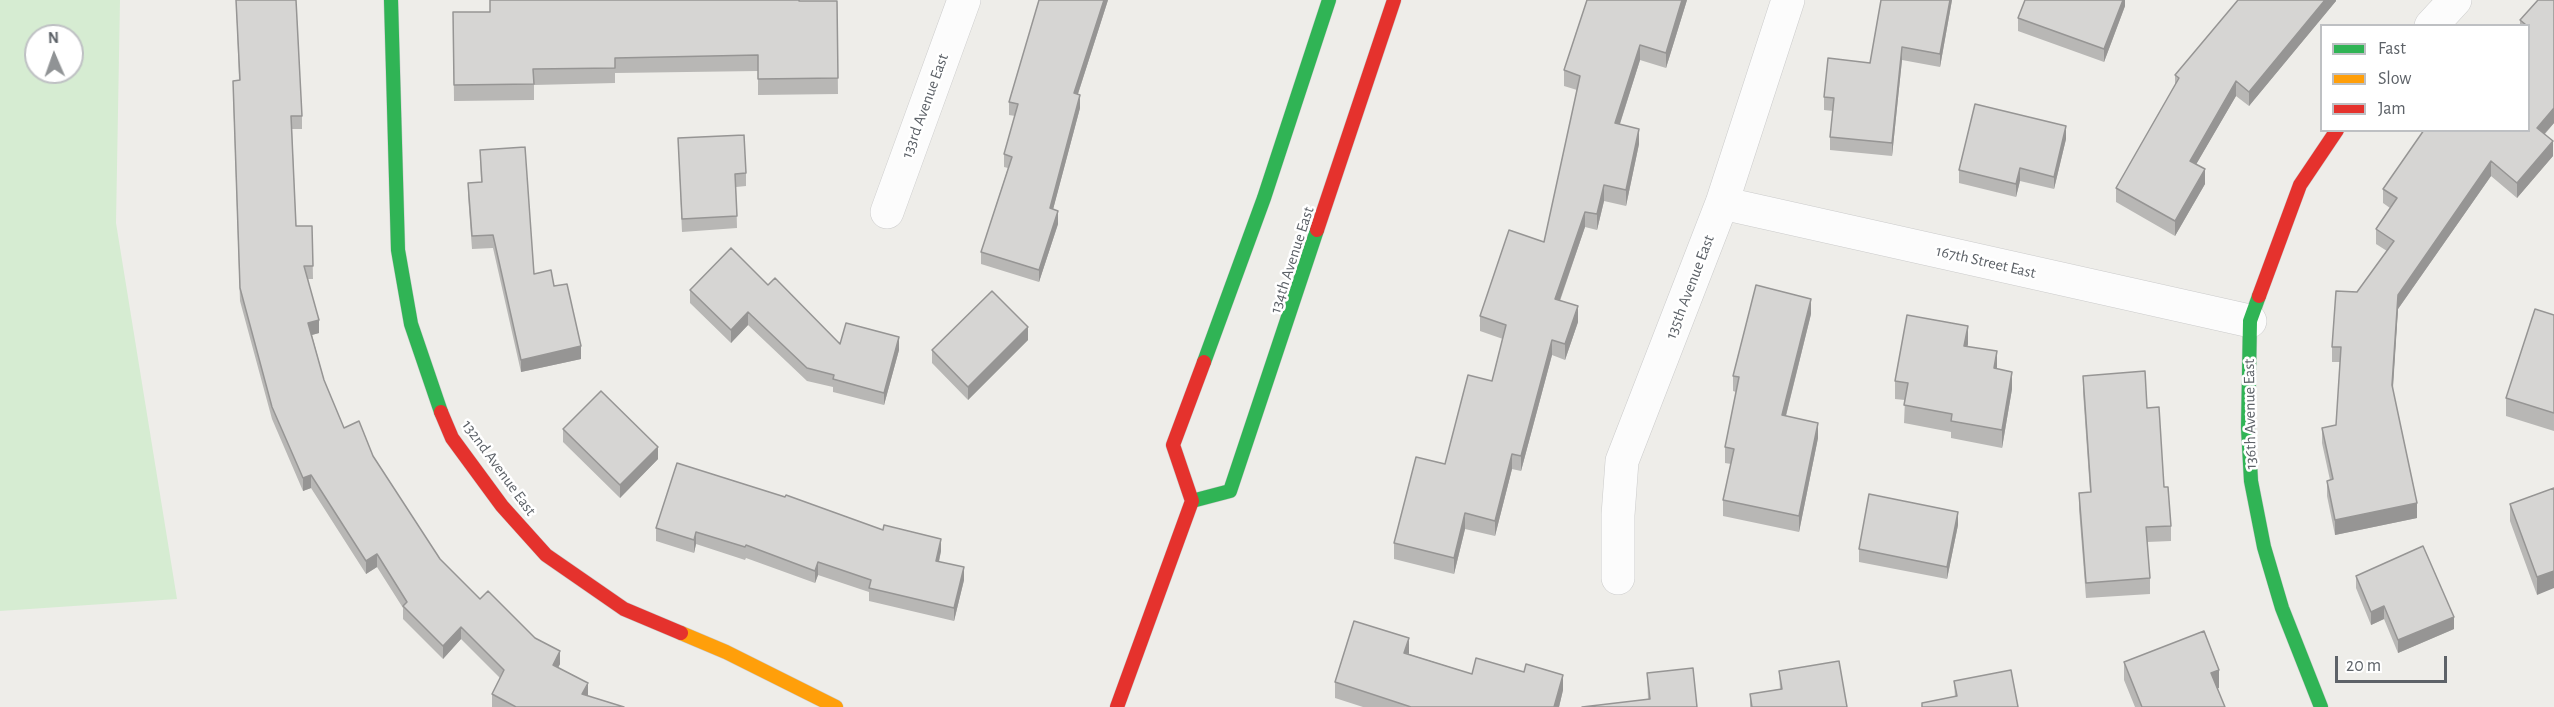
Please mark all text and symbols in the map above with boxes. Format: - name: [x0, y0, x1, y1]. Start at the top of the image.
- north arrow: [24, 24, 84, 84]
- legend: [2320, 24, 2530, 132]
- text: N: [48, 30, 59, 46]
- text: Fast: [2378, 40, 2406, 58]
- street label: 133rd Avenue East: [897, 51, 953, 161]
- text: Slow: [2378, 70, 2411, 88]
- text: Jam: [2378, 100, 2406, 118]
- street label: 134th Avenue East: [1266, 204, 1318, 316]
- street label: 135th Avenue East: [1661, 232, 1719, 342]
- street label: 167th Street East: [1934, 241, 2038, 283]
- street label: 136th Avenue East: [2239, 358, 2261, 470]
- street label: 132nd Avenue East: [458, 416, 540, 520]
- scale bar: [2338, 644, 2450, 682]
- text: 20 m: [2346, 657, 2381, 675]

